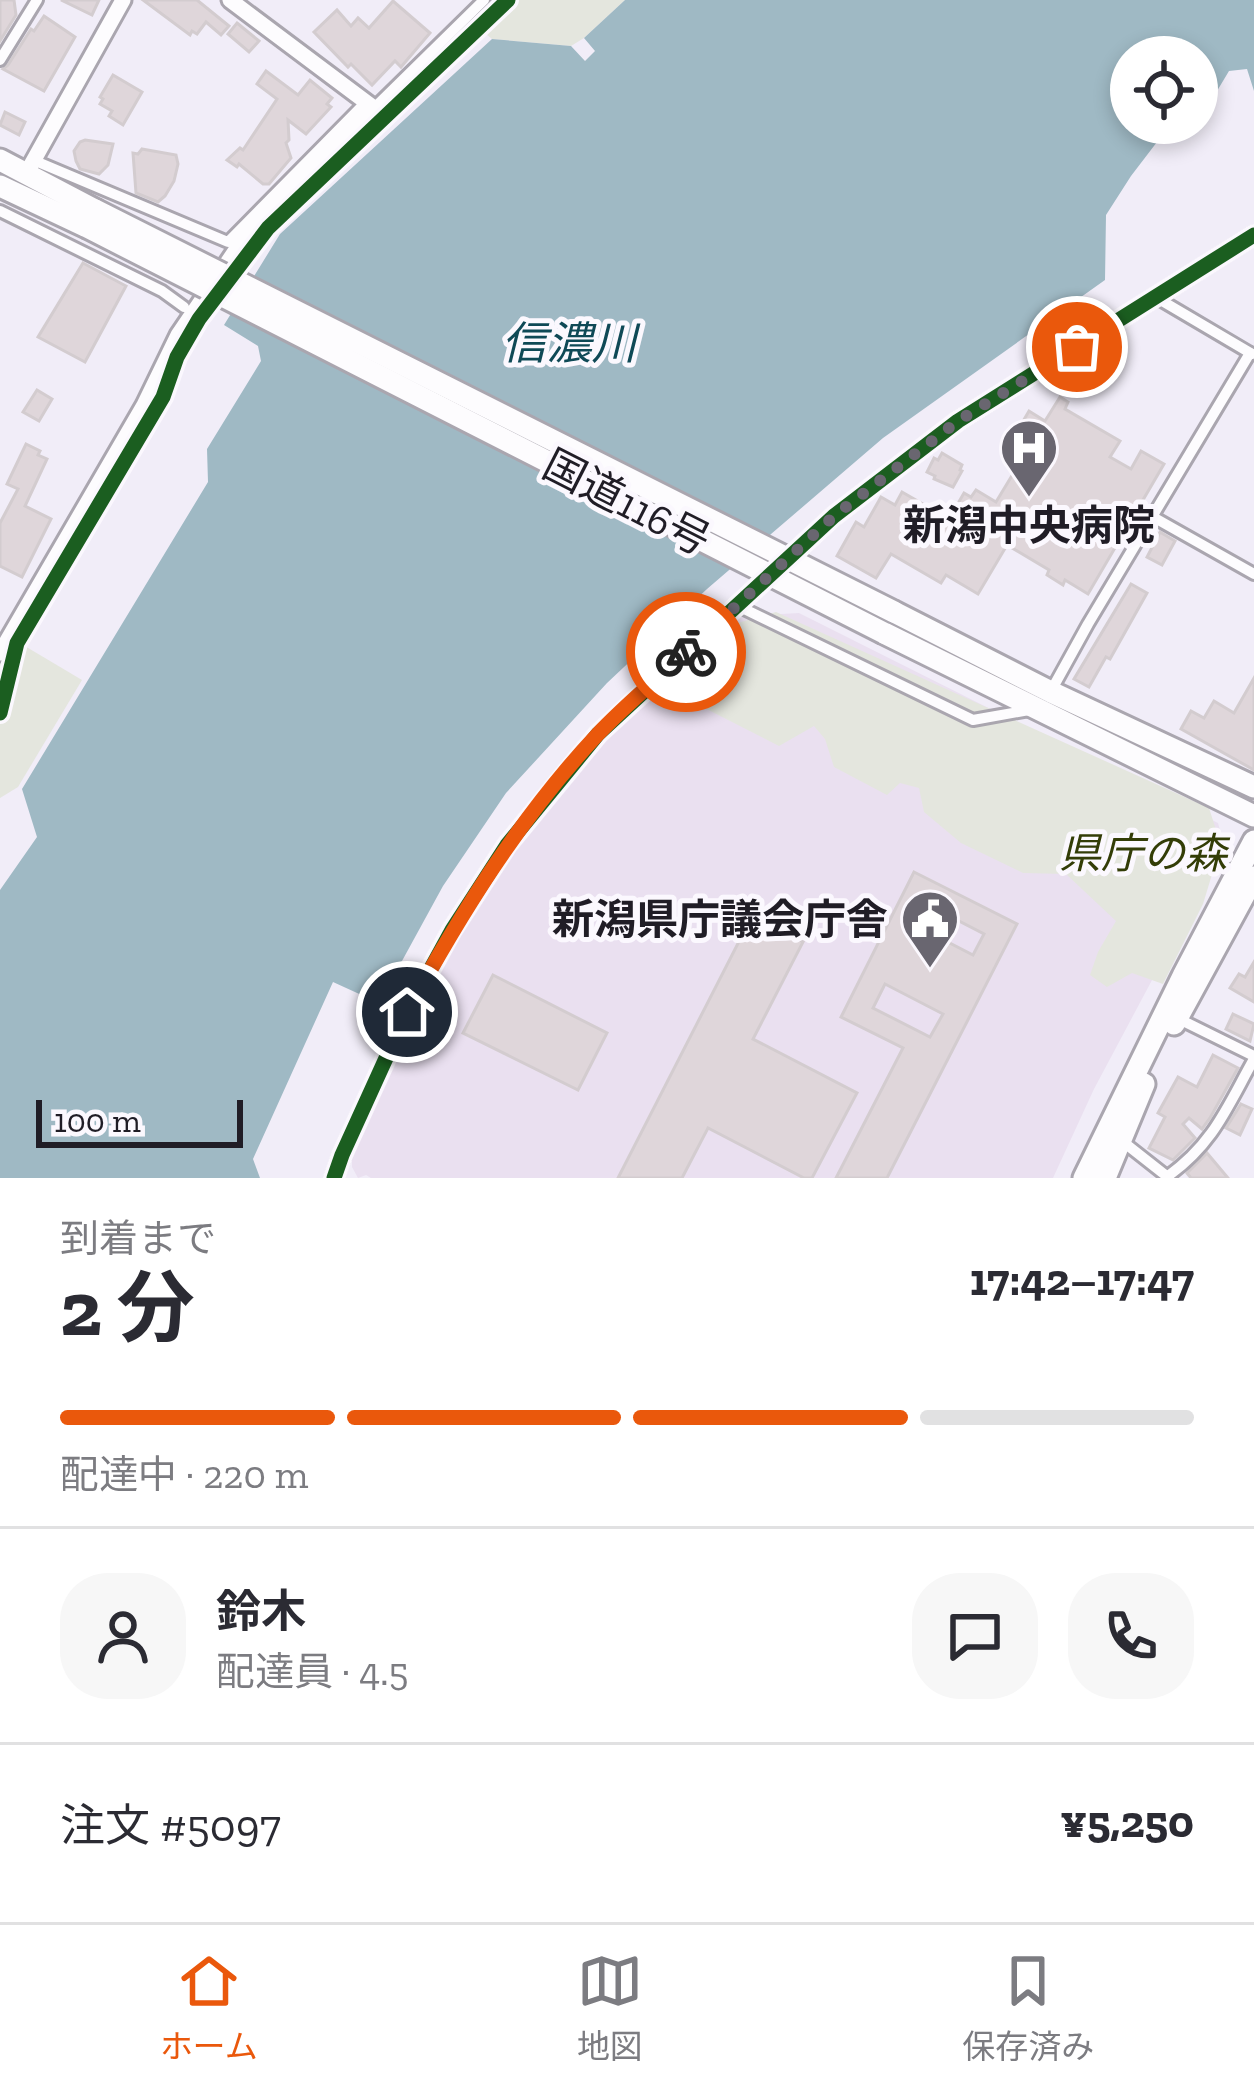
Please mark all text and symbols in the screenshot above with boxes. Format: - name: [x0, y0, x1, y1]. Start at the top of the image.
- map controls: [1110, 36, 1218, 144]
- button: locate: [1110, 36, 1218, 144]
- pin: [1026, 296, 1128, 398]
- icon: bag: [1044, 314, 1110, 380]
- water label: 信濃川: [501, 317, 640, 371]
- hospital icon: 新潟中央病院: [998, 417, 1060, 499]
- street label: 国道116号: [535, 439, 719, 566]
- place label: 新潟中央病院: [903, 500, 1155, 551]
- courier: [626, 592, 746, 712]
- icon: bike: [653, 619, 719, 685]
- park label: 県庁の森: [1059, 828, 1231, 879]
- public building icon: 新潟県庁議会庁舎: [899, 888, 961, 970]
- place label: 新潟県庁議会庁舎: [552, 894, 888, 945]
- pin: [356, 961, 458, 1063]
- icon: home: [374, 979, 440, 1045]
- scale bar: [36, 1094, 243, 1147]
- text: 100 m: [54, 1101, 141, 1140]
- text: 到着まで: [60, 1215, 216, 1262]
- text: 17:42–17:47: [970, 1253, 1194, 1307]
- text: 2 分: [60, 1261, 194, 1355]
- text: 配達中 · 220 m: [60, 1451, 308, 1498]
- button: person: [60, 1573, 186, 1699]
- button: chat: [912, 1573, 1038, 1699]
- button: phone: [1068, 1573, 1194, 1699]
- text: 鈴木: [216, 1585, 306, 1639]
- text: 配達員 · 4.5: [216, 1648, 408, 1695]
- text: ¥5,250: [1060, 1795, 1194, 1849]
- text: 注文 #5097: [60, 1799, 281, 1853]
- tab: ホーム: [160, 1948, 258, 2068]
- tab: 地図: [577, 1948, 643, 2068]
- tab: 保存済み: [962, 1948, 1094, 2068]

